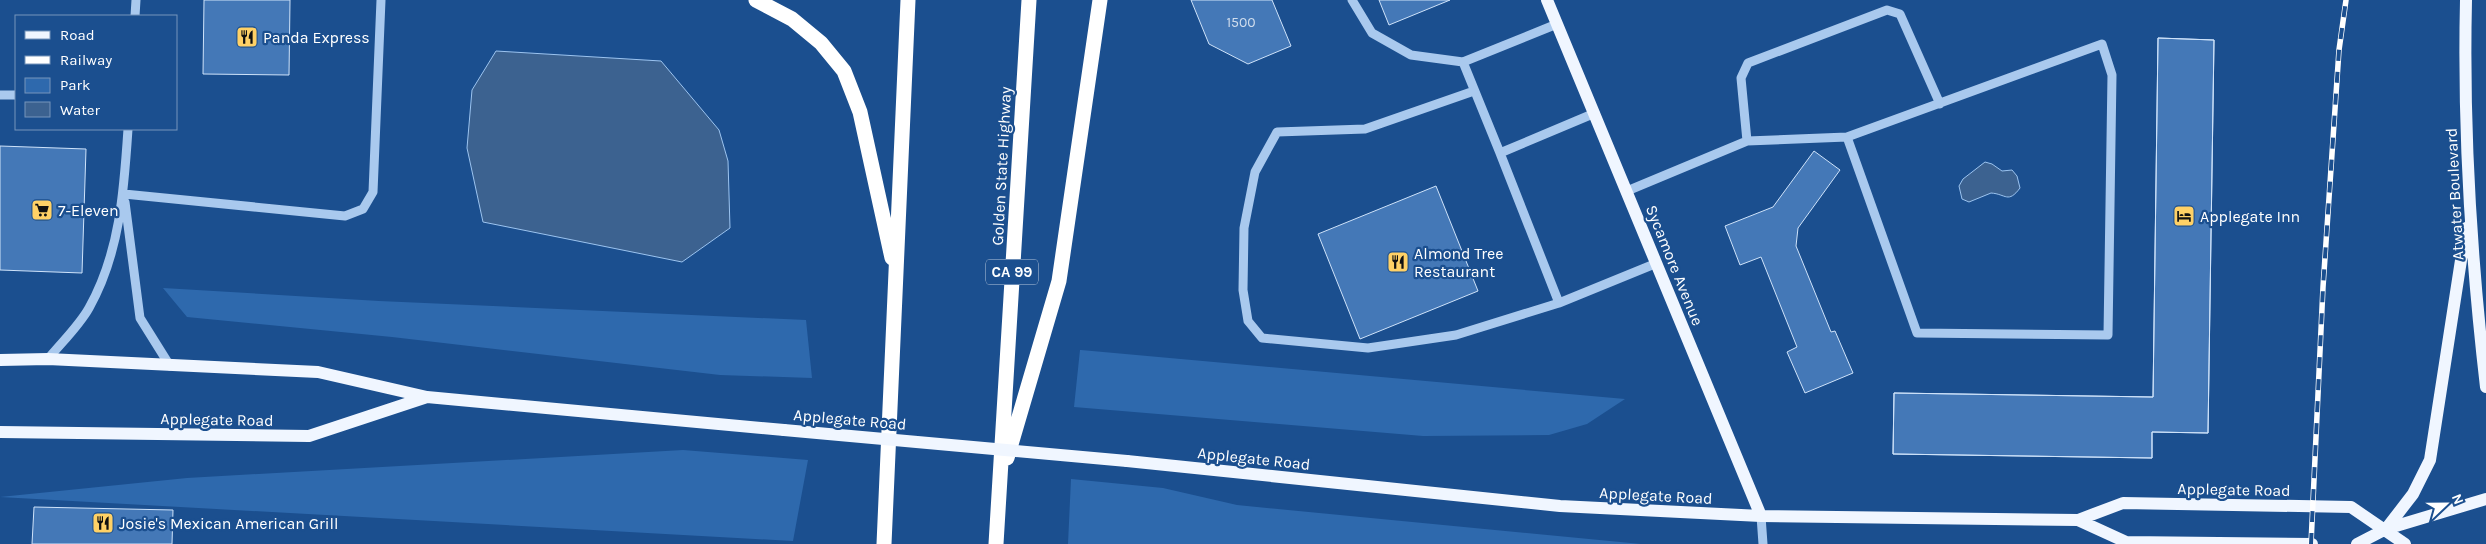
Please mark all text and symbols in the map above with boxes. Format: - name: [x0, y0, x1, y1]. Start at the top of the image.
- house number: 1500: [1226, 14, 1256, 31]
- legend: [15, 15, 178, 130]
- restaurant icon: Panda Express: [235, 25, 259, 49]
- text: Road: [60, 26, 95, 44]
- place label: Panda Express: [263, 28, 370, 47]
- text: Railway: [60, 51, 112, 69]
- text: Park: [60, 76, 90, 94]
- street label: Golden State Highway: [988, 85, 1015, 246]
- text: Water: [60, 101, 101, 119]
- street label: Atwater Boulevard: [2442, 127, 2467, 261]
- supermarket icon: 7-Eleven: [30, 198, 54, 222]
- place label: 7-Eleven: [58, 201, 119, 220]
- street label: Sycamore Avenue: [1642, 202, 1707, 328]
- hotel icon: Applegate Inn: [2172, 204, 2196, 228]
- place label: Applegate Inn: [2200, 207, 2300, 226]
- place label: Almond Tree Restaurant: [1414, 244, 1503, 281]
- restaurant icon: Almond Tree Restaurant: [1386, 250, 1410, 274]
- road number: CA 99: [986, 260, 1038, 284]
- street label: Applegate Road: [793, 405, 907, 434]
- street label: Applegate Road: [160, 409, 274, 430]
- street label: Applegate Road: [1197, 443, 1311, 474]
- street label: Applegate Road: [2177, 479, 2291, 500]
- north arrow: [2421, 479, 2471, 529]
- street label: Applegate Road: [1599, 483, 1713, 508]
- text: N: [2448, 491, 2467, 507]
- restaurant icon: Josie's Mexican American Grill: [91, 511, 115, 535]
- place label: Josie's Mexican American Grill: [119, 514, 338, 533]

